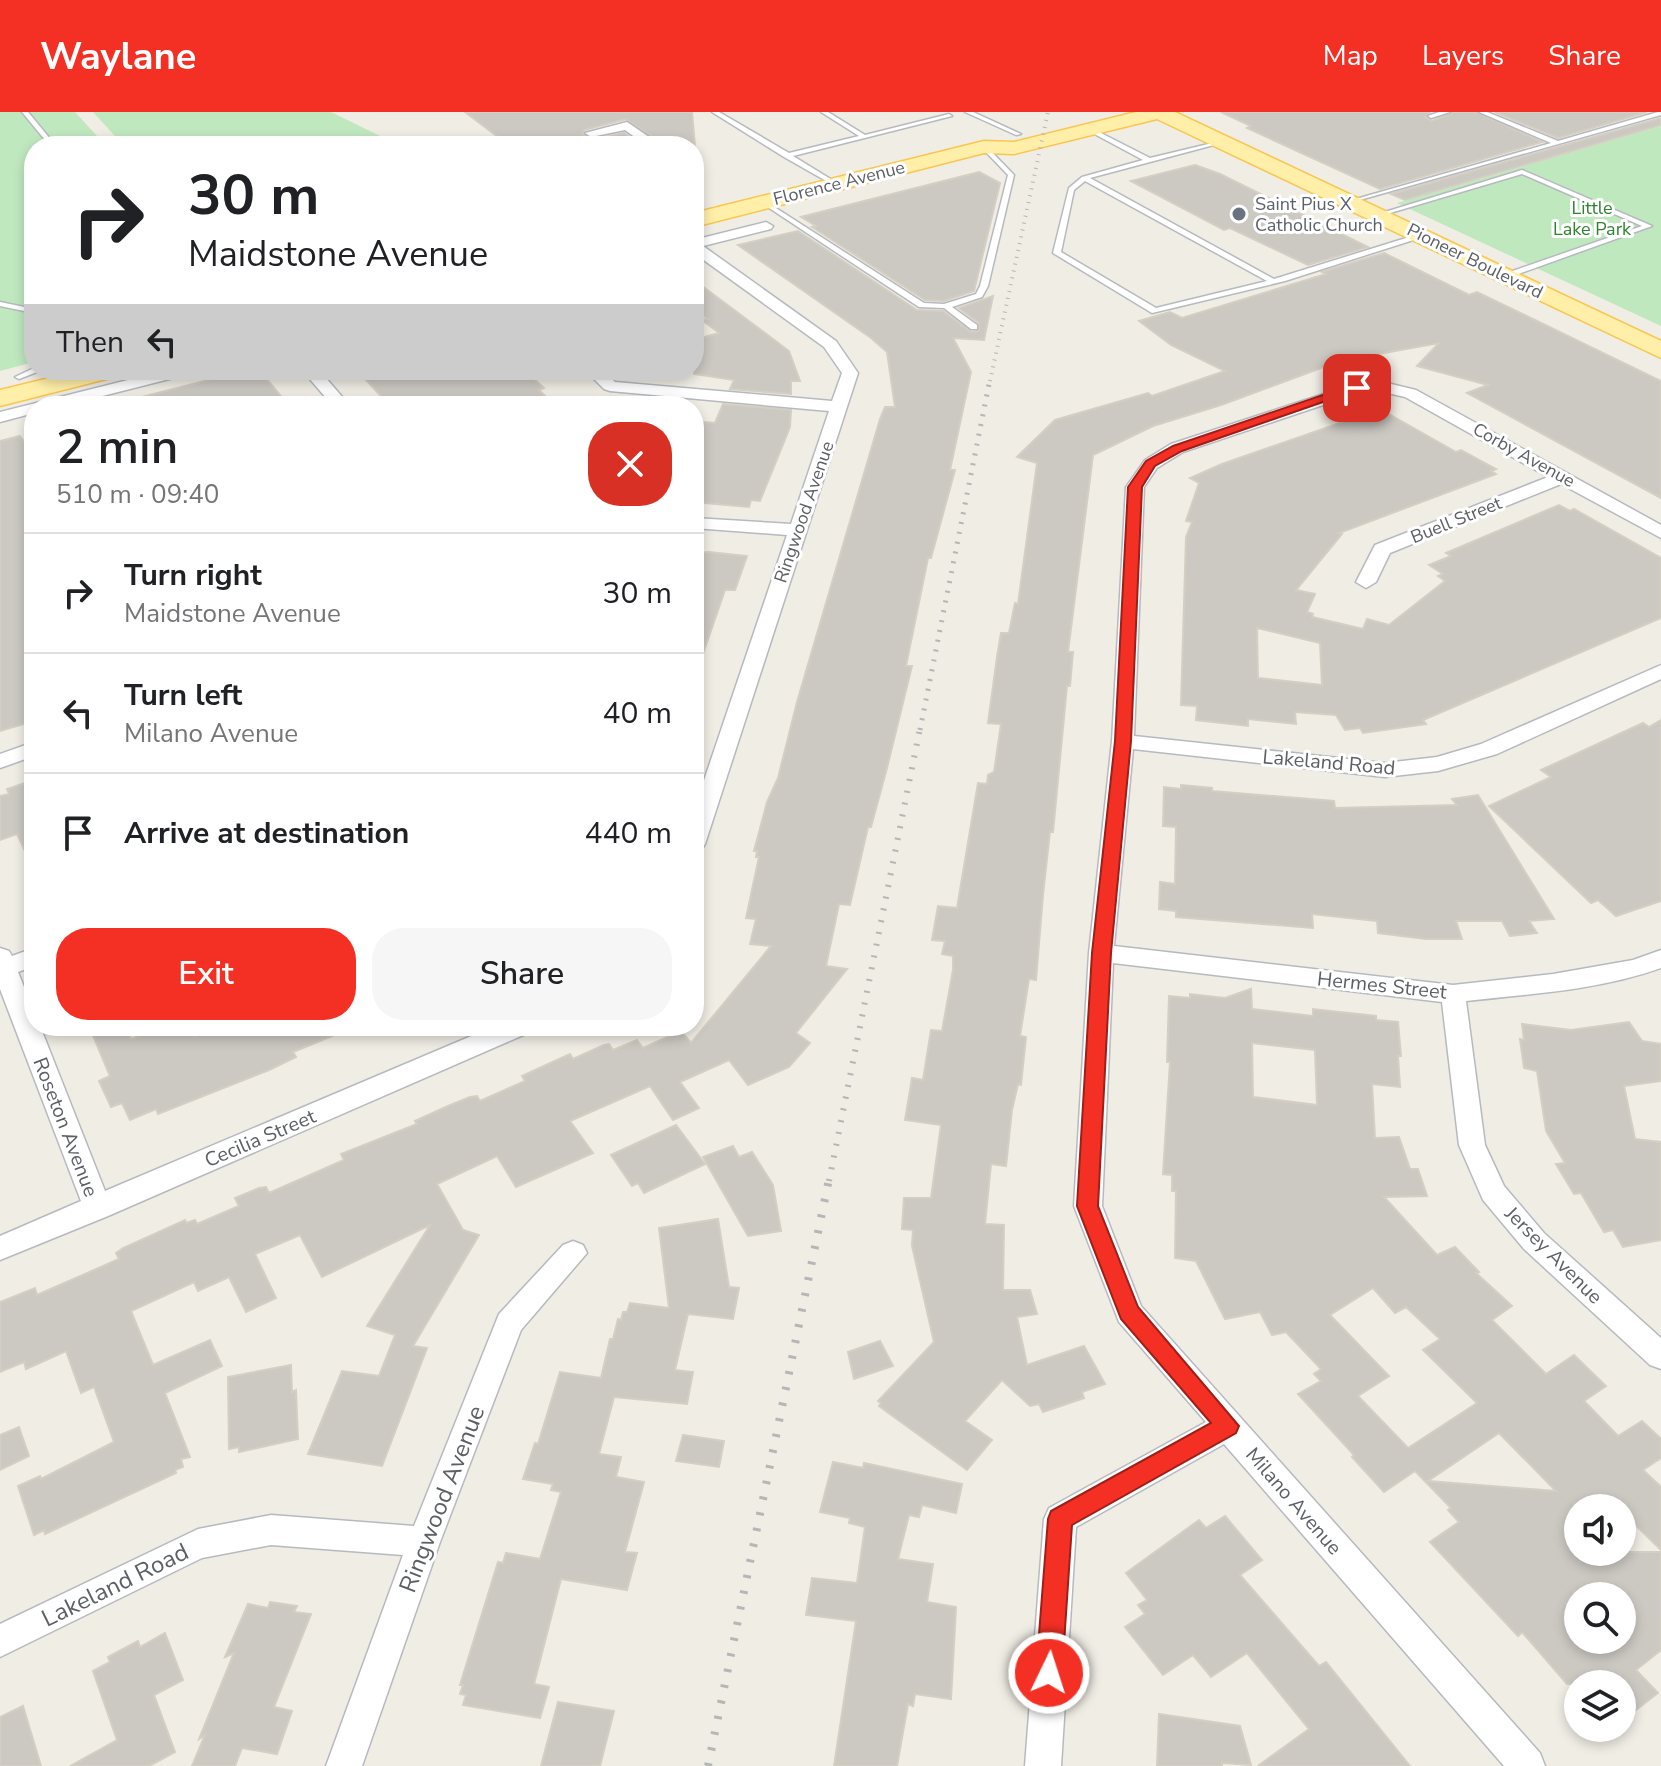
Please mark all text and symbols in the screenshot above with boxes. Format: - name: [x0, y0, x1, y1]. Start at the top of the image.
- text: Waylane: [40, 31, 196, 82]
- text: Map: [1323, 37, 1378, 75]
- text: Layers: [1422, 37, 1504, 75]
- text: Share: [1548, 37, 1621, 75]
- street label: Florence Avenue: [771, 155, 907, 211]
- text: 30 m: [188, 157, 319, 234]
- icon: right: [56, 168, 160, 272]
- place label: Saint Pius X Catholic Church: [1255, 192, 1383, 237]
- park label: Little Lake Park: [1553, 196, 1632, 241]
- marker: Saint Pius X Catholic Church: [1230, 205, 1248, 223]
- street label: Pioneer Boulevard: [1403, 218, 1547, 304]
- text: Maidstone Avenue: [188, 230, 488, 279]
- icon: left: [140, 320, 184, 364]
- text: Then: [56, 322, 124, 363]
- pin: [1323, 354, 1391, 422]
- icon: arrive: [1335, 366, 1379, 410]
- text: 2 min: [56, 414, 178, 480]
- street label: Corby Avenue: [1469, 417, 1579, 493]
- button: close: [588, 422, 672, 506]
- street label: Ringwood Avenue: [768, 438, 840, 586]
- text: 510 m · 09:40: [56, 477, 219, 512]
- street label: Buell Street: [1407, 491, 1506, 549]
- text: Turn right: [124, 555, 262, 596]
- icon: right: [56, 571, 100, 615]
- text: 30 m: [603, 573, 672, 614]
- text: Maidstone Avenue: [124, 596, 341, 631]
- text: Turn left: [124, 675, 242, 716]
- icon: left: [56, 691, 100, 735]
- text: 40 m: [603, 693, 672, 734]
- text: Milano Avenue: [124, 716, 298, 751]
- street label: Lakeland Road: [1262, 743, 1396, 782]
- icon: arrive: [56, 811, 100, 855]
- text: Arrive at destination: [124, 813, 409, 854]
- text: 440 m: [585, 813, 672, 854]
- button: Exit: [56, 928, 356, 1020]
- button: Share: [372, 928, 672, 1020]
- street label: Hermes Street: [1316, 965, 1449, 1006]
- street label: Roseton Avenue: [27, 1054, 104, 1201]
- street label: Cecilia Street: [201, 1103, 321, 1174]
- street label: Jersey Avenue: [1498, 1200, 1608, 1310]
- street label: Ringwood Avenue: [392, 1401, 492, 1597]
- street label: Milano Avenue: [1239, 1442, 1348, 1561]
- map controls: [1564, 1494, 1636, 1742]
- button: sound: [1564, 1494, 1636, 1566]
- street label: Lakeland Road: [36, 1536, 194, 1634]
- button: search: [1564, 1582, 1636, 1654]
- position arrow: [1007, 1631, 1091, 1715]
- button: layers: [1564, 1670, 1636, 1742]

